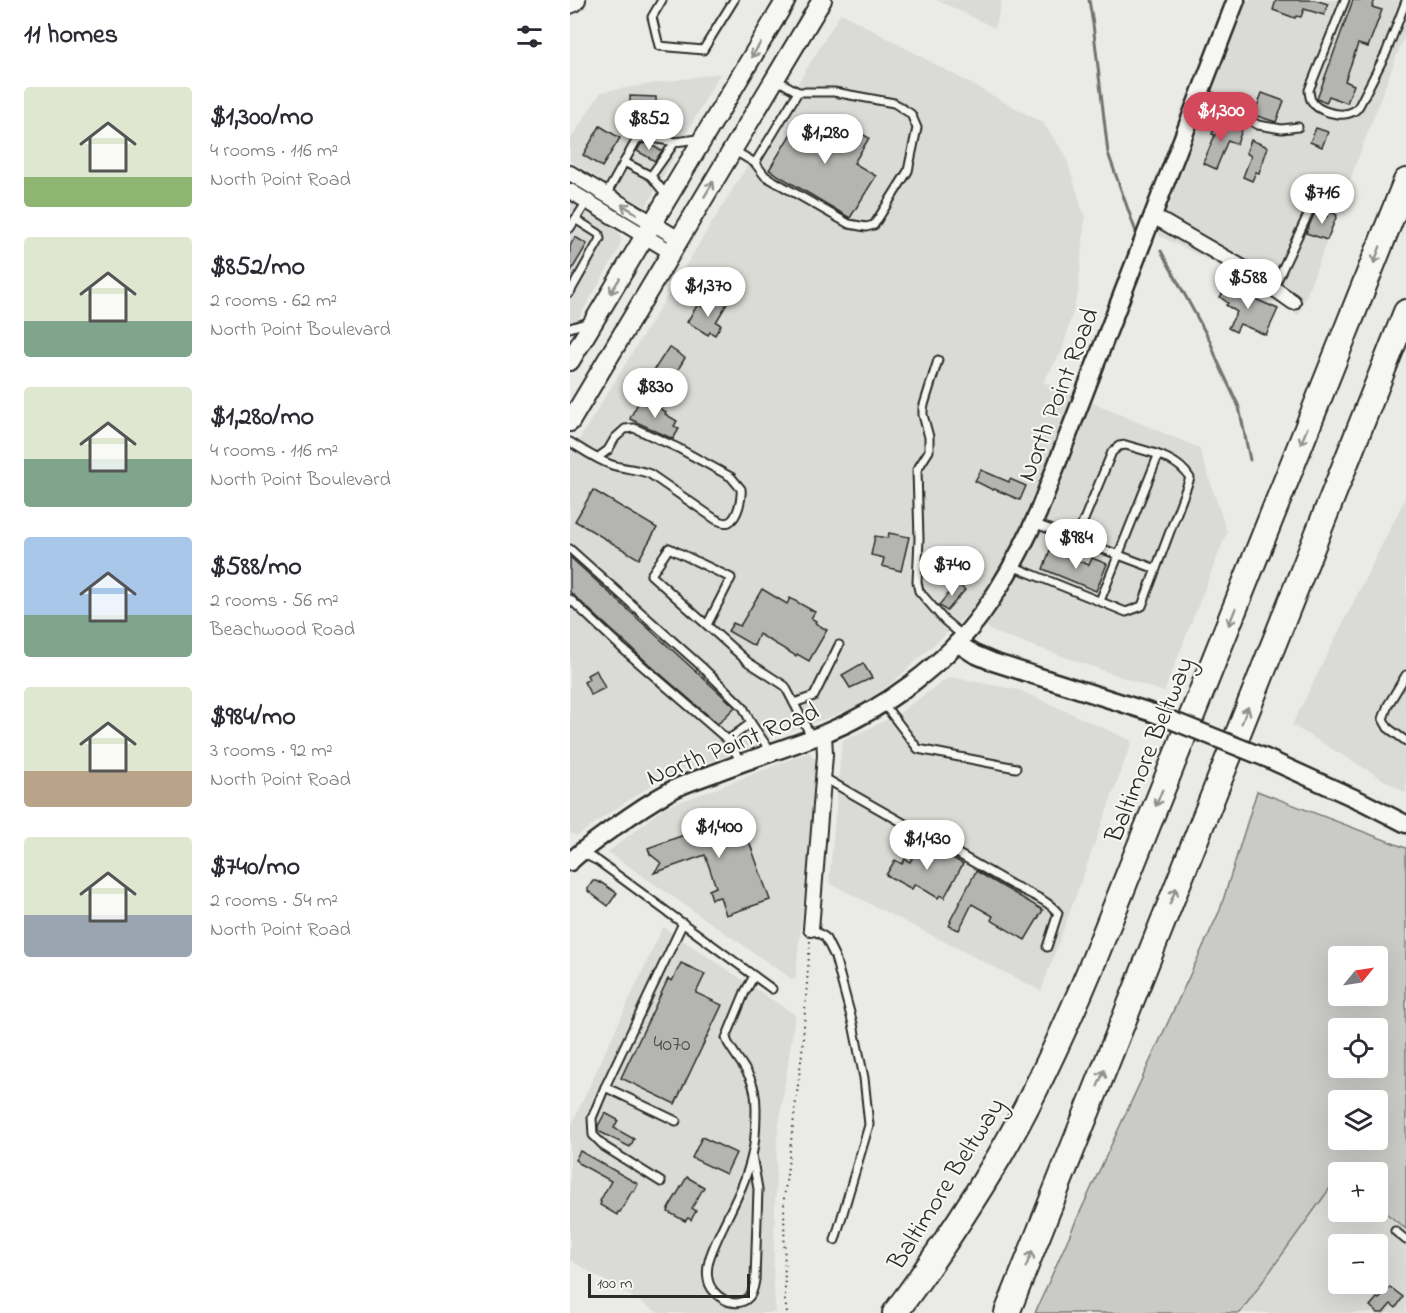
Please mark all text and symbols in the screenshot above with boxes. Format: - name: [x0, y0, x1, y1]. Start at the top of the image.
- text: 11 homes: [24, 17, 118, 55]
- icon: filters: [513, 20, 546, 53]
- one-way arrow: [750, 41, 762, 58]
- pin: $1,300: [1172, 92, 1270, 143]
- text: $1,300: [1197, 97, 1245, 126]
- text: $1,300/mo: [210, 99, 313, 137]
- pin: $852: [613, 100, 685, 151]
- text: $852: [629, 105, 669, 134]
- icon: home: [72, 111, 144, 183]
- pin: $1,280: [776, 114, 874, 165]
- text: $1,280: [801, 119, 849, 148]
- text: 4 rooms · 116 m²: [210, 137, 338, 166]
- text: North Point Road: [210, 166, 351, 195]
- pin: $716: [1286, 174, 1358, 225]
- text: $716: [1304, 179, 1340, 208]
- one-way arrow: [703, 181, 715, 198]
- one-way arrow: [621, 202, 638, 214]
- one-way arrow: [1371, 245, 1382, 264]
- text: $852/mo: [210, 249, 305, 287]
- pin: $588: [1212, 259, 1284, 310]
- icon: home: [72, 261, 144, 333]
- text: $588: [1229, 264, 1267, 293]
- pin: $1,370: [659, 267, 757, 318]
- text: $1,370: [684, 272, 732, 301]
- one-way arrow: [609, 277, 621, 294]
- text: 2 rooms · 62 m²: [210, 287, 337, 316]
- street label: North Point Road: [1009, 302, 1110, 487]
- text: North Point Boulevard: [210, 316, 391, 345]
- pin: $830: [619, 368, 691, 419]
- text: $830: [637, 373, 673, 402]
- text: $1,280/mo: [210, 399, 314, 437]
- icon: home: [72, 411, 144, 483]
- one-way arrow: [1298, 426, 1309, 444]
- text: 4 rooms · 116 m²: [210, 437, 338, 466]
- text: North Point Boulevard: [210, 466, 391, 495]
- pin: $984: [1040, 519, 1112, 570]
- text: $984: [1059, 524, 1093, 553]
- pin: $740: [916, 546, 988, 597]
- text: $588/mo: [210, 549, 302, 587]
- text: $740: [933, 551, 971, 580]
- icon: home: [72, 561, 144, 633]
- text: 2 rooms · 56 m²: [210, 587, 339, 616]
- one-way arrow: [1226, 607, 1237, 625]
- text: Beachwood Road: [210, 616, 355, 645]
- street label: Baltimore Beltway: [1096, 652, 1205, 850]
- street label: North Point Road: [641, 694, 825, 798]
- text: $984/mo: [210, 699, 296, 737]
- one-way arrow: [1240, 707, 1251, 725]
- icon: home: [72, 711, 144, 783]
- text: 3 rooms · 92 m²: [210, 737, 333, 766]
- text: North Point Road: [210, 766, 351, 795]
- one-way arrow: [1153, 788, 1164, 806]
- pin: $1,400: [670, 808, 768, 859]
- text: $1,400: [695, 813, 743, 842]
- pin: $1,430: [878, 820, 976, 871]
- text: $1,430: [903, 825, 951, 854]
- text: $740/mo: [210, 849, 300, 887]
- icon: home: [72, 861, 144, 933]
- text: 2 rooms · 54 m²: [210, 887, 338, 916]
- one-way arrow: [1168, 888, 1179, 906]
- text: North Point Road: [210, 916, 351, 945]
- north arrow: [1328, 946, 1388, 1006]
- map controls: [1328, 946, 1388, 1294]
- button: locate: [1328, 1018, 1388, 1078]
- house number: 4070: [653, 1029, 691, 1061]
- one-way arrow: [1096, 1069, 1107, 1087]
- button: layers: [1328, 1090, 1388, 1150]
- street label: Baltimore Beltway: [879, 1091, 1016, 1279]
- button: +: [1328, 1162, 1388, 1222]
- button: −: [1328, 1234, 1388, 1294]
- one-way arrow: [1024, 1250, 1035, 1268]
- scale bar: [588, 1271, 750, 1298]
- text: 100 m: [597, 1272, 632, 1296]

